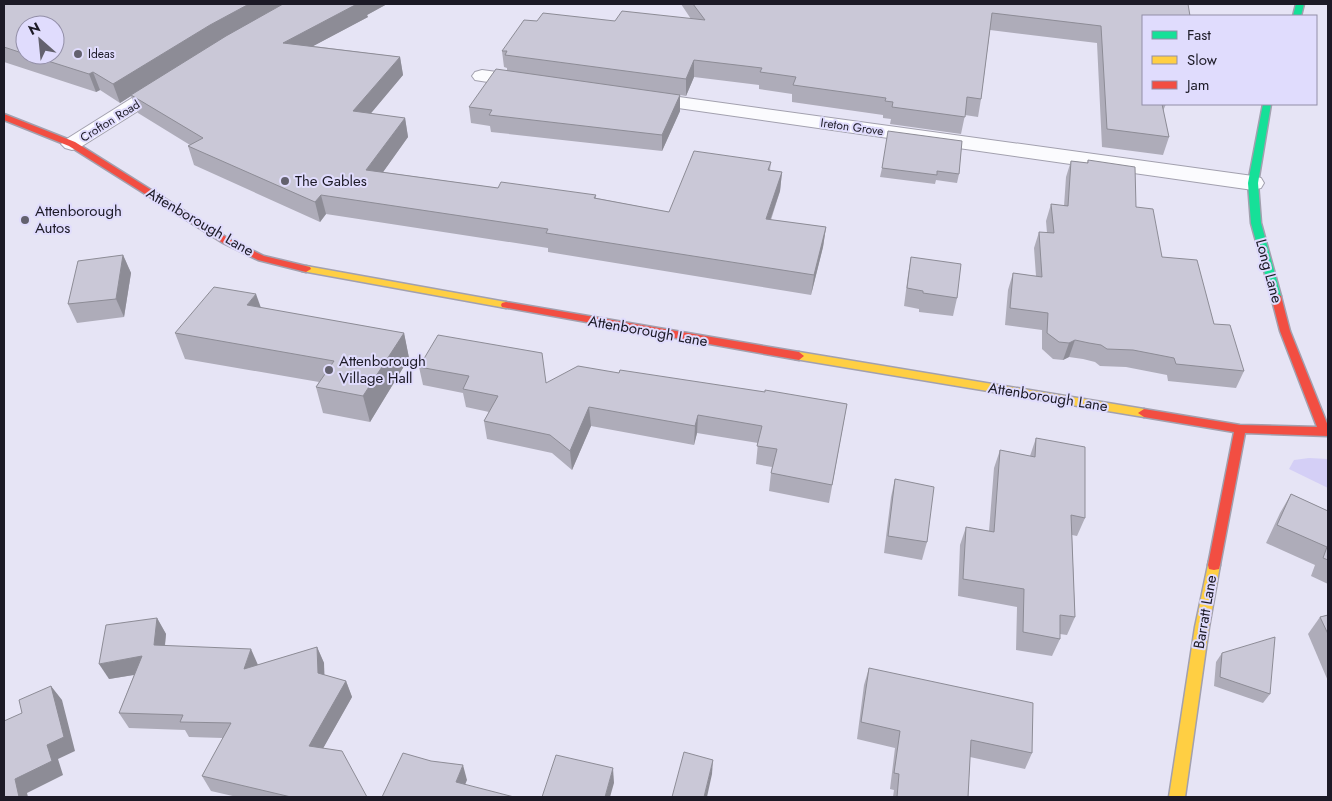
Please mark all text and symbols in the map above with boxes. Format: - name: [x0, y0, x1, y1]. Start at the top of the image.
- north arrow: [15, 15, 65, 65]
- legend: [1142, 15, 1317, 105]
- text: N: [25, 17, 44, 40]
- text: Fast: [1187, 24, 1211, 46]
- place label: Ideas: [88, 45, 115, 63]
- marker: Ideas: [72, 48, 84, 60]
- text: Slow: [1187, 49, 1218, 71]
- text: Jam: [1185, 74, 1210, 96]
- street label: Crofton Road: [77, 96, 143, 146]
- street label: Ireton Grove: [819, 114, 885, 140]
- place label: The Gables: [295, 170, 367, 192]
- marker: The Gables: [279, 175, 291, 187]
- street label: Attenborough Lane: [142, 182, 258, 262]
- place label: Attenborough Autos: [35, 200, 122, 239]
- marker: Attenborough Autos: [19, 214, 31, 226]
- street label: Long Lane: [1250, 237, 1288, 306]
- street label: Attenborough Lane: [587, 310, 710, 352]
- place label: Attenborough Village Hall: [339, 350, 426, 389]
- marker: Attenborough Village Hall: [323, 364, 335, 376]
- street label: Attenborough Lane: [987, 377, 1110, 417]
- street label: Barratt Lane: [1188, 573, 1222, 651]

